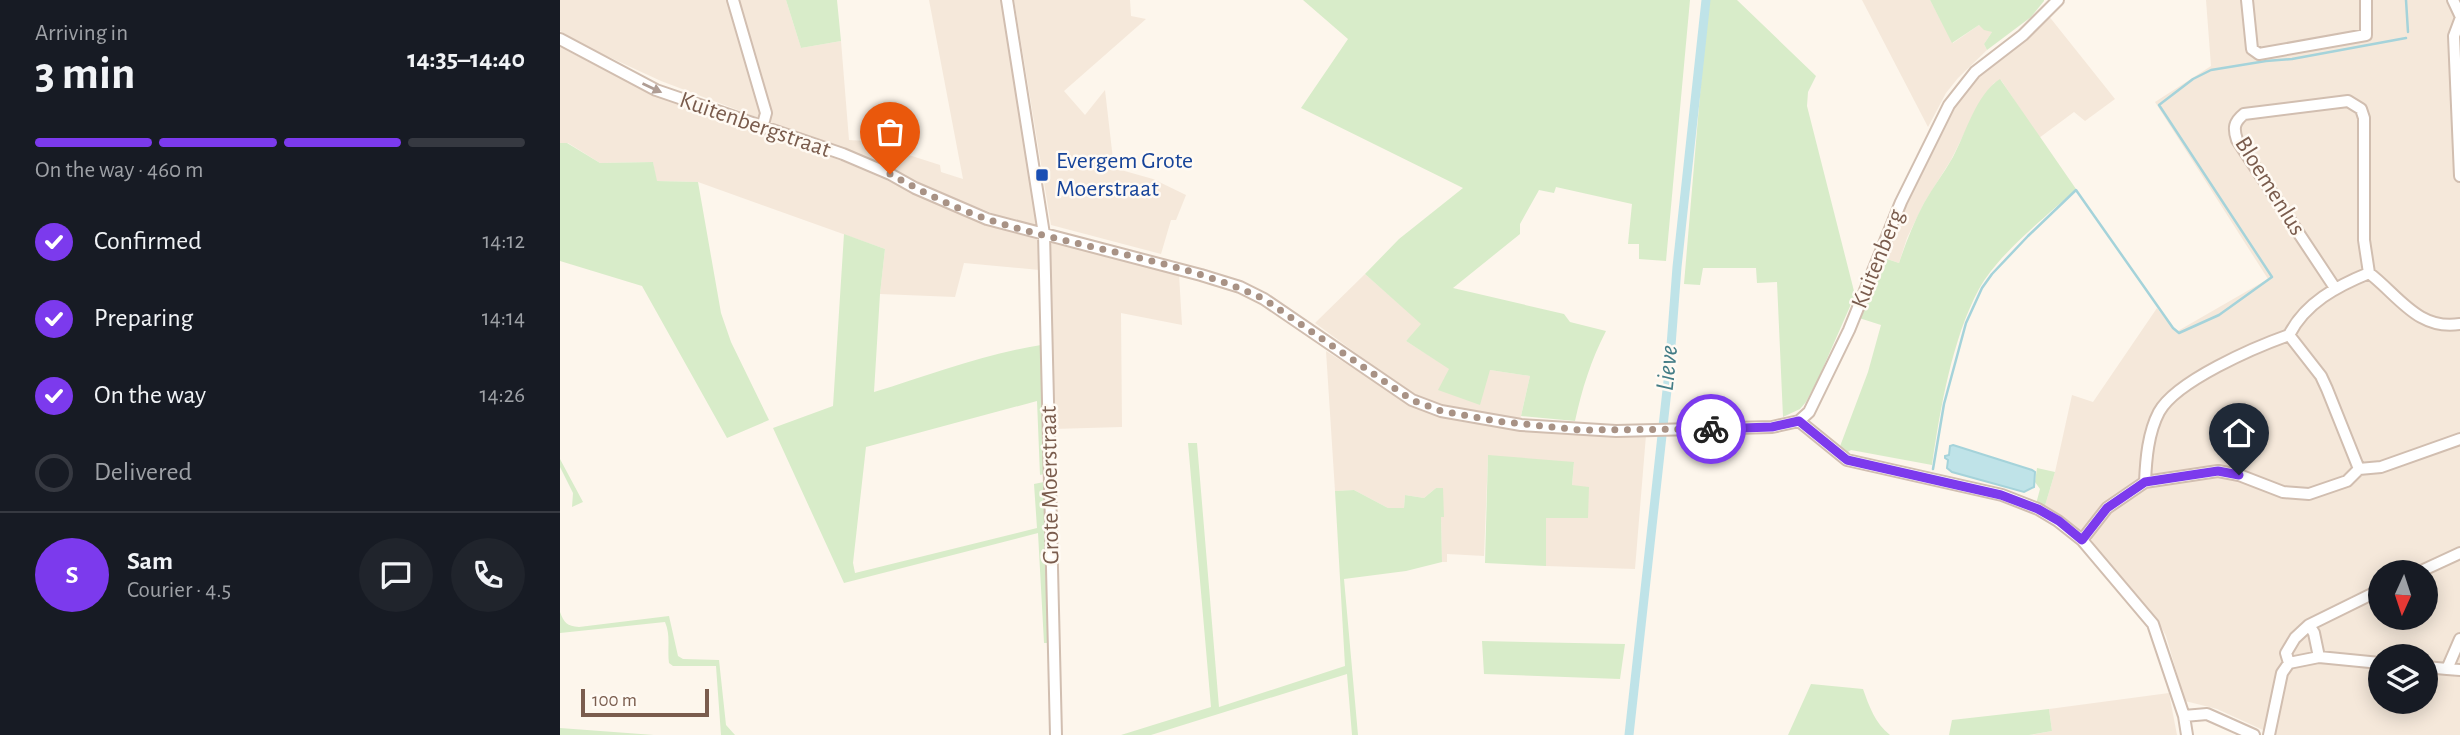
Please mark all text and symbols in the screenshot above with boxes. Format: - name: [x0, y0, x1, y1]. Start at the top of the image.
- text: Arriving in: [35, 22, 128, 45]
- text: 14:35–14:40: [407, 46, 525, 72]
- text: 3 min: [35, 51, 135, 97]
- one-way arrow: [642, 82, 662, 94]
- street label: Kuitenbergstraat: [676, 88, 834, 162]
- pin: [860, 102, 920, 174]
- icon: bag: [871, 113, 909, 151]
- street label: Bloemenlus: [2230, 132, 2310, 240]
- place label: Evergem Grote Moerstraat: [1056, 149, 1193, 201]
- text: On the way · 460 m: [35, 159, 203, 182]
- marker: Evergem Grote Moerstraat: [1034, 167, 1050, 183]
- street label: Kuitenberg: [1847, 206, 1909, 312]
- icon: check: [35, 223, 73, 261]
- text: Confirmed: [94, 228, 202, 254]
- text: 14:12: [482, 230, 525, 253]
- icon: check: [35, 300, 73, 338]
- text: Preparing: [94, 305, 193, 331]
- text: 14:14: [482, 307, 525, 330]
- water label: Lieve: [1652, 344, 1682, 392]
- icon: check: [35, 377, 73, 415]
- text: On the way: [94, 382, 206, 408]
- text: 14:26: [479, 384, 525, 407]
- courier: [1676, 394, 1746, 464]
- pin: [2209, 403, 2269, 475]
- street label: Grote Moerstraat: [1037, 405, 1063, 565]
- icon: bike: [1692, 410, 1730, 448]
- icon: home: [2220, 414, 2258, 452]
- text: Delivered: [94, 459, 192, 485]
- button: chat: [359, 538, 433, 612]
- button: phone: [451, 538, 525, 612]
- text: Sam: [127, 548, 173, 574]
- north arrow: [2368, 560, 2438, 630]
- map controls: [2368, 560, 2438, 714]
- text: S: [66, 562, 78, 588]
- text: Courier · 4.5: [127, 579, 231, 602]
- button: layers: [2368, 644, 2438, 714]
- scale bar: [581, 686, 709, 718]
- text: 100 m: [592, 691, 637, 710]

